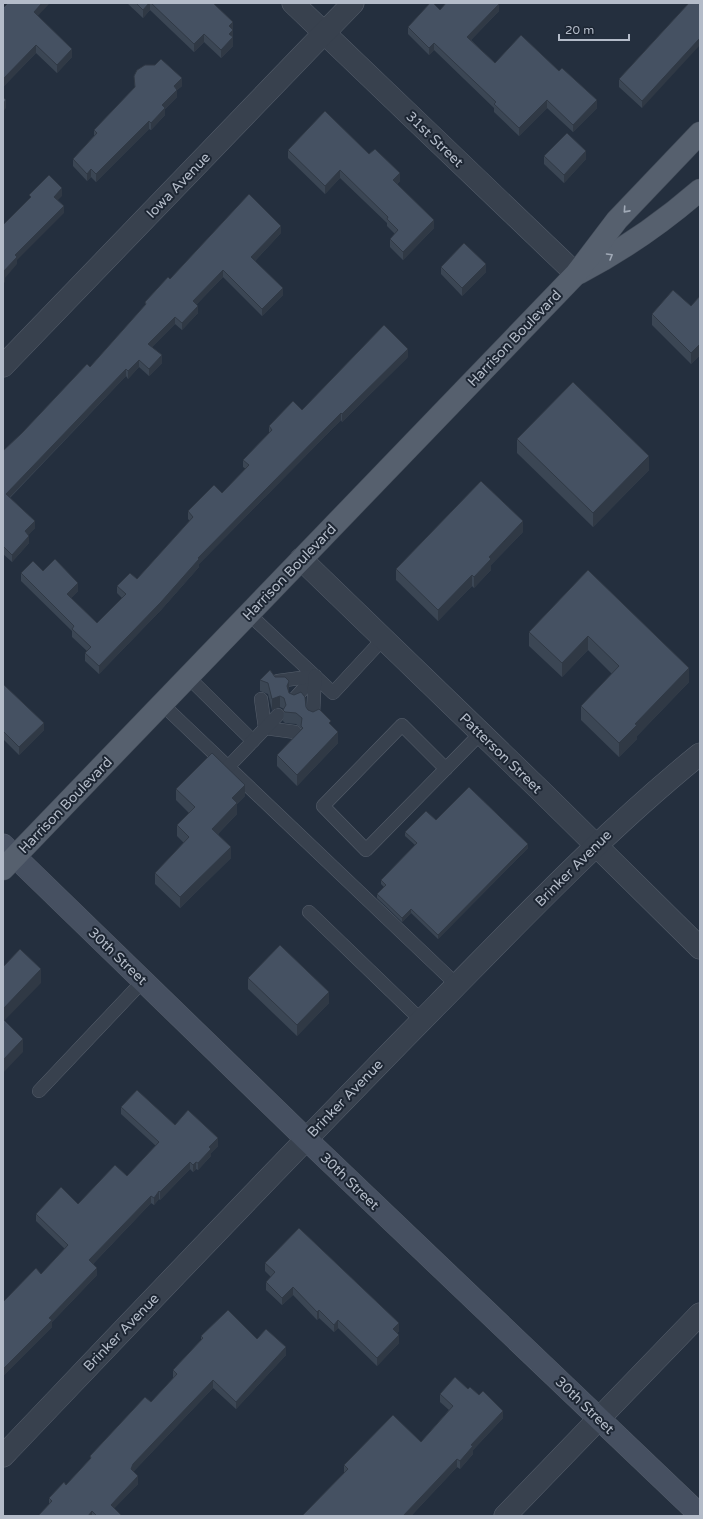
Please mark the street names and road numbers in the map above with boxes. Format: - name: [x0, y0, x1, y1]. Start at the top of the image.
- street label: 31st Street: [402, 108, 467, 171]
- street label: Iowa Avenue: [143, 149, 214, 222]
- street label: Harrison Boulevard: [464, 287, 565, 390]
- street label: Harrison Boulevard: [239, 521, 340, 624]
- street label: Patterson Street: [456, 710, 546, 797]
- street label: Harrison Boulevard: [15, 754, 116, 857]
- street label: Brinker Avenue: [531, 826, 615, 910]
- street label: 30th Street: [85, 924, 151, 989]
- street label: Brinker Avenue: [304, 1056, 387, 1141]
- street label: 30th Street: [317, 1149, 383, 1214]
- street label: Brinker Avenue: [80, 1290, 163, 1375]
- street label: 30th Street: [552, 1373, 618, 1438]

